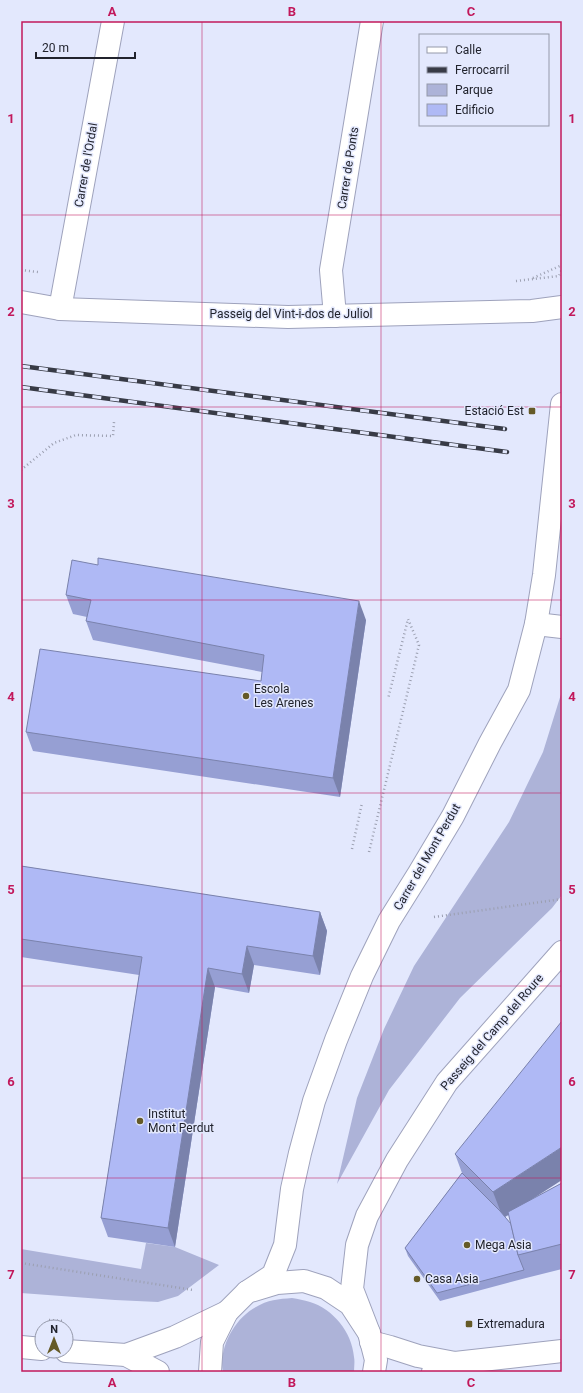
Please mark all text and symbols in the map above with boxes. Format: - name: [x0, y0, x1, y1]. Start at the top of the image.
- text: A: [108, 4, 117, 19]
- text: B: [288, 4, 296, 19]
- text: C: [467, 4, 476, 19]
- scale bar: [36, 34, 135, 60]
- legend: [419, 34, 549, 126]
- text: 20 m: [42, 41, 69, 55]
- text: Calle: [455, 43, 482, 57]
- text: Ferrocarril: [455, 63, 510, 77]
- text: Parque: [455, 83, 493, 97]
- text: Edificio: [455, 103, 494, 117]
- text: 1: [7, 111, 15, 126]
- text: 1: [568, 111, 576, 126]
- street label: Carrer de l'Ordal: [72, 122, 100, 208]
- street label: Carrer de Ponts: [335, 126, 361, 210]
- text: 2: [7, 304, 15, 319]
- text: 2: [568, 304, 576, 319]
- street label: Passeig del Vint-i-dos de Juliol: [210, 307, 372, 321]
- place label: Estació Est: [465, 404, 524, 418]
- marker: Estació Est: [527, 406, 537, 416]
- text: 3: [7, 496, 15, 511]
- text: 3: [568, 496, 576, 511]
- place label: Escola Les Arenes: [254, 682, 313, 710]
- text: 4: [7, 689, 15, 704]
- text: 4: [568, 689, 576, 704]
- marker: Escola Les Arenes: [241, 691, 251, 701]
- street label: Carrer del Mont Perdut: [391, 801, 463, 913]
- text: 5: [7, 882, 15, 897]
- text: 5: [568, 882, 576, 897]
- street label: Passeig del Camp del Roure: [438, 971, 546, 1093]
- text: 6: [7, 1074, 15, 1089]
- text: 6: [568, 1074, 576, 1089]
- place label: Institut Mont Perdut: [148, 1107, 214, 1135]
- marker: Institut Mont Perdut: [135, 1116, 145, 1126]
- place label: Mega Asia: [475, 1238, 532, 1252]
- marker: Mega Asia: [462, 1240, 472, 1250]
- text: 7: [7, 1267, 15, 1282]
- text: 7: [568, 1267, 576, 1282]
- place label: Casa Asia: [425, 1272, 479, 1286]
- marker: Casa Asia: [412, 1274, 422, 1284]
- place label: Extremadura: [477, 1317, 545, 1331]
- north arrow: [34, 1319, 74, 1359]
- marker: Extremadura: [464, 1319, 474, 1329]
- text: N: [50, 1323, 58, 1336]
- text: A: [108, 1375, 117, 1390]
- text: B: [288, 1375, 296, 1390]
- text: C: [467, 1375, 476, 1390]

